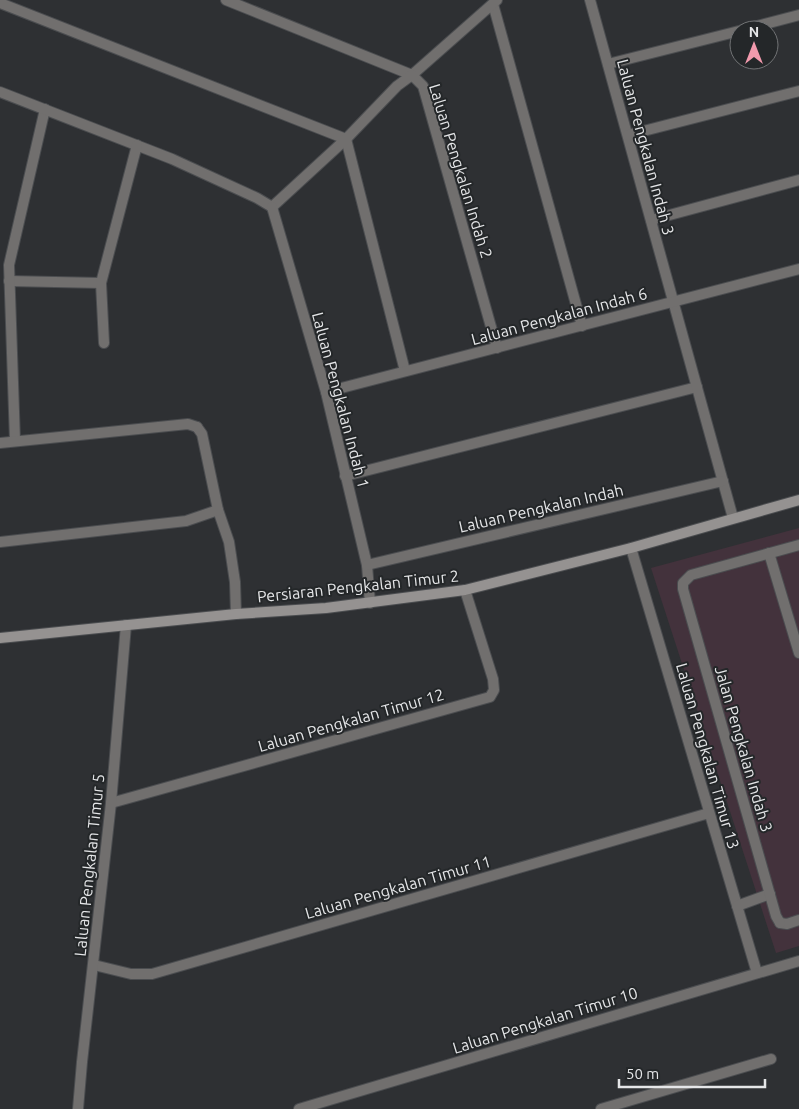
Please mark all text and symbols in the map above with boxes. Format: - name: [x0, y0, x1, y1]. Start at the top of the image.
- north arrow: [729, 20, 779, 70]
- text: N: [749, 24, 759, 40]
- street label: Laluan Pengkalan Indah 3: [614, 57, 678, 237]
- street label: Laluan Pengkalan Indah 2: [426, 82, 496, 260]
- street label: Laluan Pengkalan Indah 6: [469, 284, 649, 348]
- street label: Laluan Pengkalan Indah 1: [309, 310, 373, 490]
- street label: Laluan Pengkalan Indah: [457, 480, 625, 536]
- street label: Persiaran Pengkalan Timur 2: [256, 566, 460, 606]
- street label: Laluan Pengkalan Timur 13: [673, 661, 743, 851]
- street label: Jalan Pengkalan Indah 3: [712, 664, 776, 834]
- street label: Laluan Pengkalan Timur 12: [256, 685, 446, 755]
- street label: Laluan Pengkalan Timur 5: [70, 773, 108, 957]
- street label: Laluan Pengkalan Timur 11: [303, 852, 493, 922]
- street label: Laluan Pengkalan Timur 10: [450, 983, 640, 1057]
- scale bar: [619, 1056, 765, 1088]
- text: 50 m: [626, 1065, 659, 1082]

